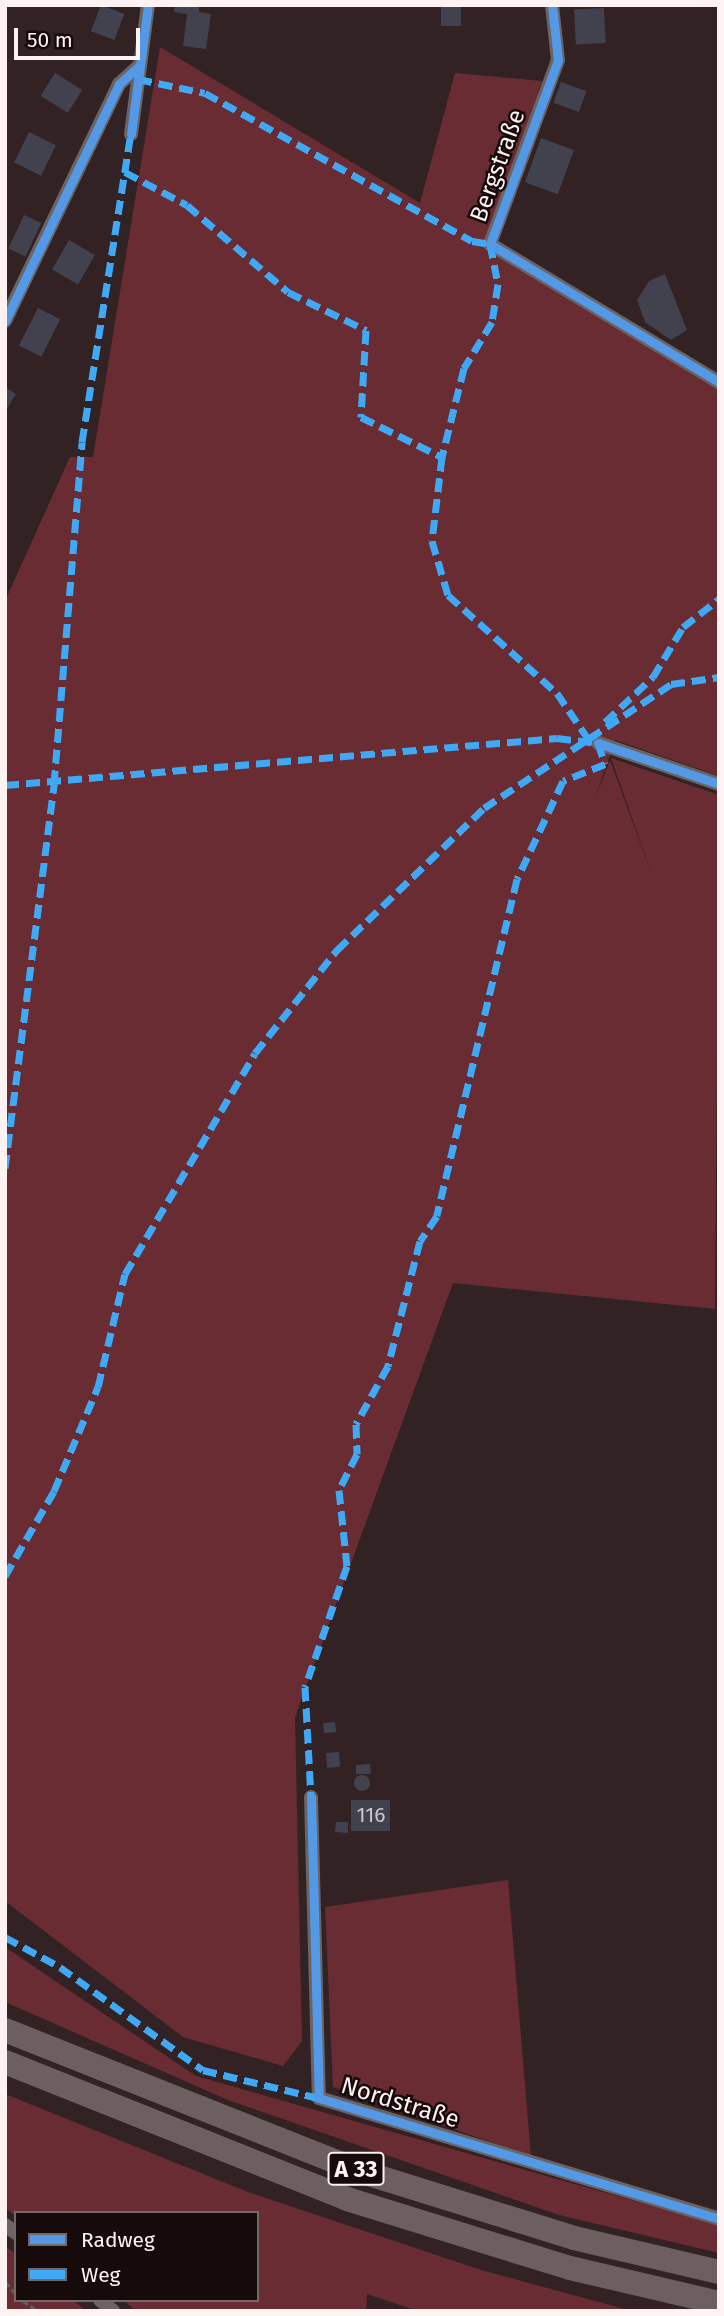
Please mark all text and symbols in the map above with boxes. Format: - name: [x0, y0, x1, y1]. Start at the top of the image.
- scale bar: [18, 14, 144, 58]
- text: 50 m: [27, 27, 73, 53]
- street label: Bergstraße: [464, 106, 532, 226]
- house number: 116: [356, 1802, 386, 1828]
- street label: Nordstraße: [337, 2071, 463, 2135]
- road number: A 33: [326, 2150, 386, 2188]
- legend: [14, 2211, 259, 2302]
- text: Radweg: [81, 2227, 155, 2253]
- text: Weg: [81, 2262, 121, 2288]

